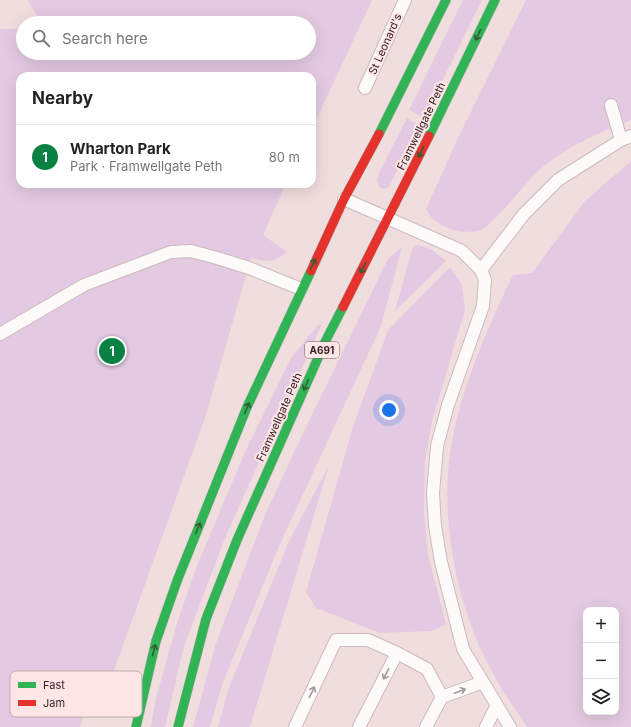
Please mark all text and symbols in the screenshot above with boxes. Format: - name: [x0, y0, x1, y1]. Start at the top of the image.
- street label: St Leonard's: [365, 11, 405, 77]
- search box: [16, 16, 316, 60]
- icon: search: [30, 27, 52, 49]
- text: Search here: [62, 29, 148, 48]
- one-way arrow: [474, 29, 481, 41]
- street label: Framwellgate Peth: [394, 80, 448, 172]
- text: Nearby: [32, 88, 93, 108]
- text: Wharton Park: [70, 139, 171, 158]
- one-way arrow: [417, 146, 424, 158]
- text: 1: [42, 149, 48, 165]
- text: 80 m: [269, 149, 300, 165]
- text: Park · Framwellgate Peth: [70, 158, 222, 174]
- one-way arrow: [310, 259, 317, 271]
- one-way arrow: [359, 262, 366, 274]
- pin: 1: [99, 336, 125, 366]
- road number: A691: [305, 342, 339, 358]
- street label: Framwellgate Peth: [253, 370, 305, 464]
- one-way arrow: [302, 379, 309, 391]
- your location: [379, 400, 399, 420]
- one-way arrow: [244, 402, 251, 414]
- one-way arrow: [195, 523, 202, 535]
- map controls: [583, 607, 619, 715]
- button: +: [583, 607, 619, 643]
- button: −: [583, 643, 619, 679]
- one-way arrow: [150, 644, 158, 657]
- one-way arrow: [382, 668, 389, 680]
- legend: [10, 671, 142, 717]
- text: Fast: [43, 678, 65, 692]
- button: layers: [583, 679, 619, 715]
- one-way arrow: [309, 686, 316, 698]
- one-way arrow: [453, 686, 465, 694]
- text: Jam: [43, 696, 65, 710]

